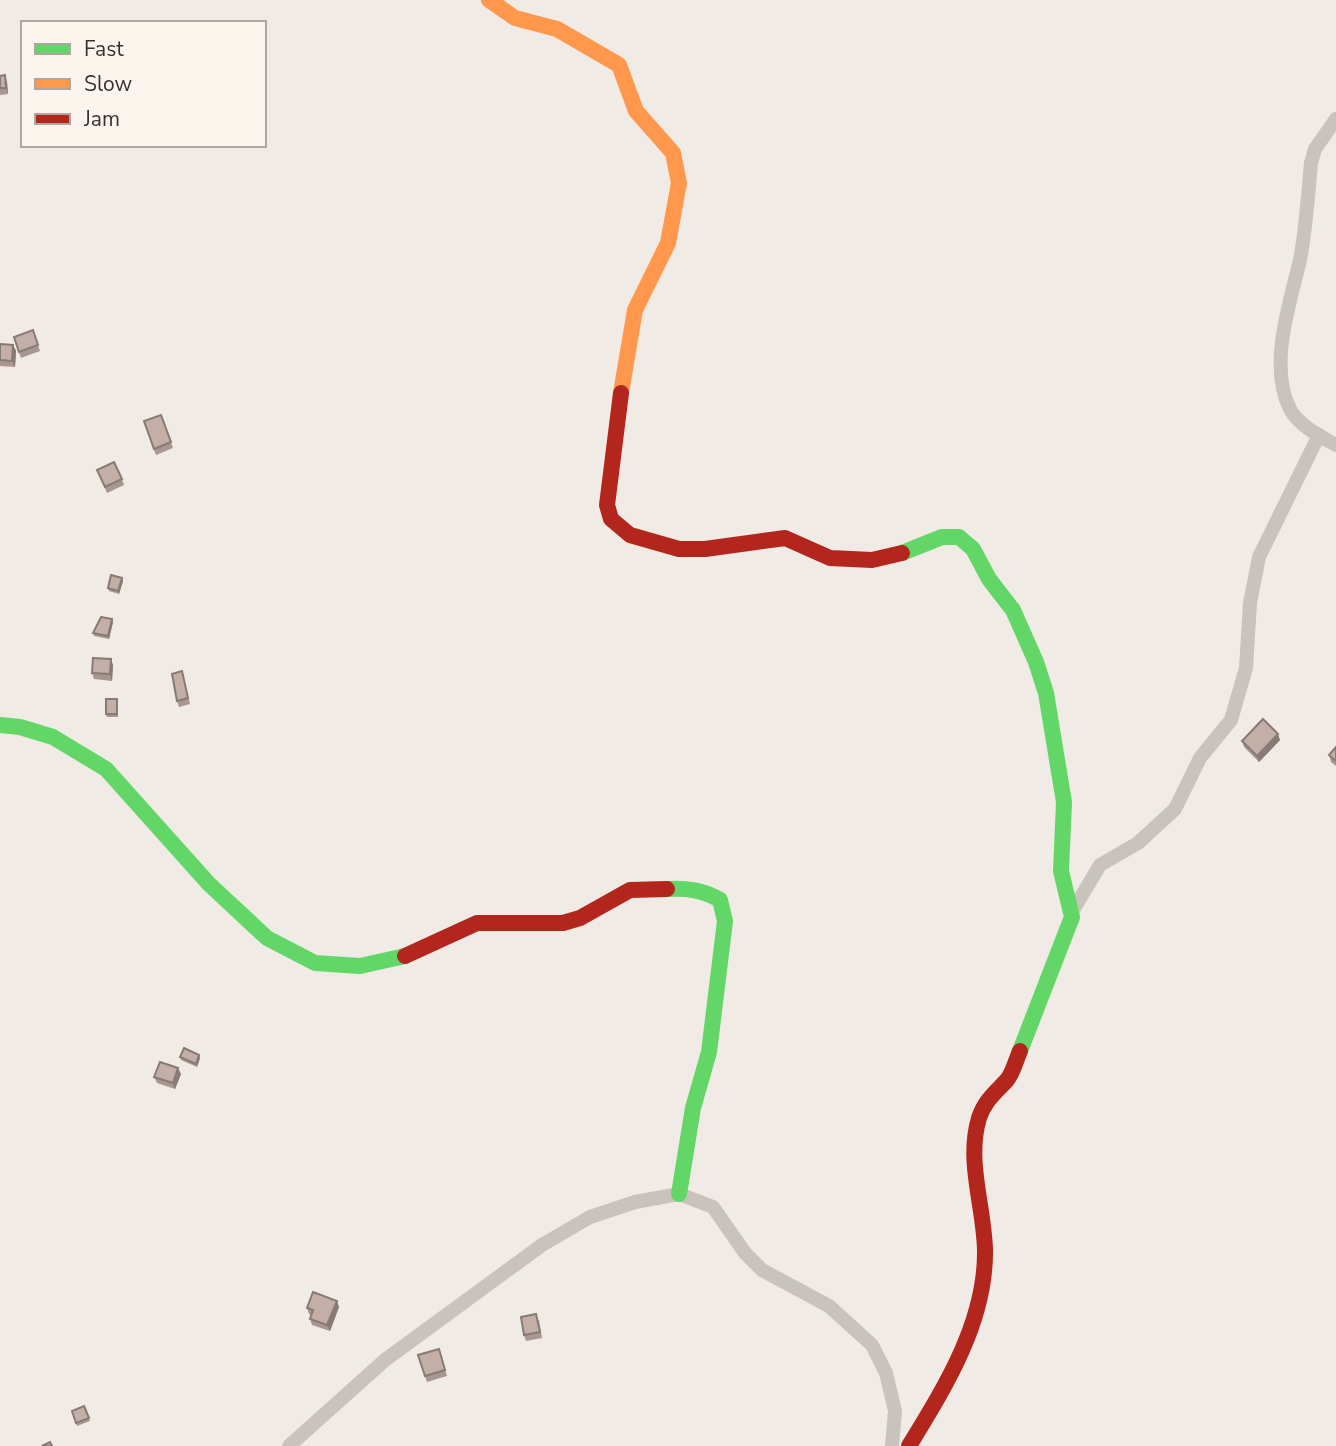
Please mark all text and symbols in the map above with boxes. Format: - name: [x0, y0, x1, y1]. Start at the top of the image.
- legend: [21, 21, 266, 147]
- text: Fast: [84, 35, 124, 63]
- text: Slow: [84, 70, 133, 98]
- text: Jam: [83, 105, 120, 133]

